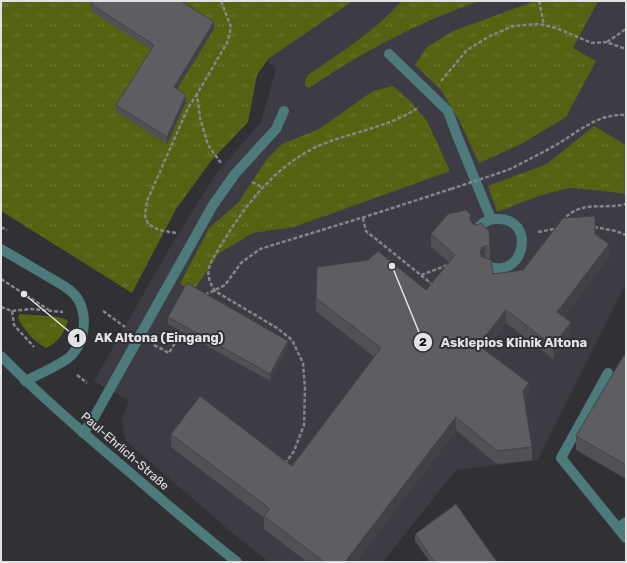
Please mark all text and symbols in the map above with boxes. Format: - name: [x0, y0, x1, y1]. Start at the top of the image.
- callout: AK Altona (Eingang): [67, 325, 232, 350]
- callout: Asklepios Klinik Altona: [413, 329, 596, 354]
- text: AK Altona (Eingang): [94, 330, 224, 345]
- text: 1: [74, 331, 80, 345]
- text: 2: [419, 335, 427, 349]
- text: Asklepios Klinik Altona: [441, 335, 587, 350]
- street label: Paul-Ehrlich-Straße: [78, 409, 172, 493]

